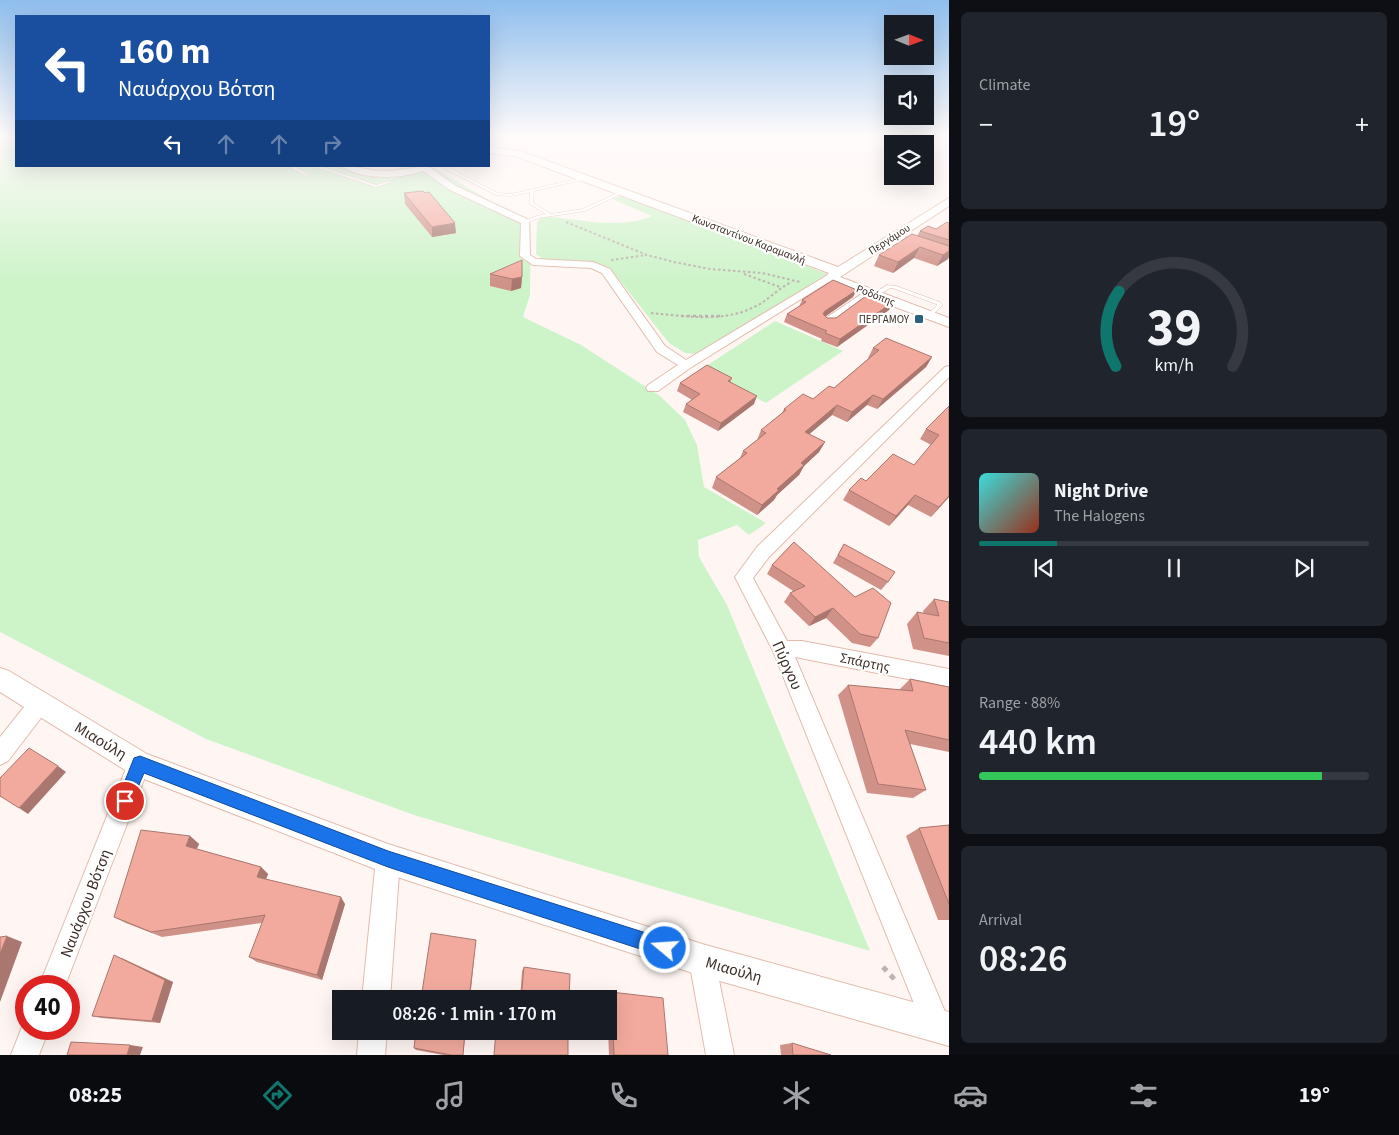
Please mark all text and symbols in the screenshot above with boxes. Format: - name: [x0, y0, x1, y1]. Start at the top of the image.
- north arrow: [884, 15, 934, 65]
- map controls: [884, 15, 934, 185]
- text: 160 m: [118, 27, 210, 77]
- icon: left: [35, 35, 100, 100]
- text: Ναυάρχου Βότση: [118, 73, 275, 105]
- text: Climate: [979, 74, 1030, 96]
- button: sound: [884, 75, 934, 125]
- text: 19°: [1148, 97, 1200, 151]
- text: −: [979, 105, 993, 145]
- text: +: [1355, 105, 1369, 145]
- icon: left: [159, 130, 187, 158]
- icon: ahead: [212, 130, 240, 158]
- icon: ahead: [265, 130, 293, 158]
- icon: right: [318, 130, 346, 158]
- button: layers: [884, 135, 934, 185]
- street label: Κωνσταντίνου Καραμανλή: [690, 211, 808, 268]
- street label: Περγάμου: [866, 220, 913, 258]
- street label: Ροδόπης: [854, 281, 898, 310]
- text: 39: [1147, 292, 1201, 366]
- place label: ΠΕΡΓΑΜΟΥ: [859, 312, 910, 327]
- marker: ΠΕΡΓΑΜΟΥ: [913, 313, 925, 325]
- text: km/h: [1154, 353, 1194, 378]
- text: Night Drive: [1054, 478, 1148, 505]
- text: The Halogens: [1054, 505, 1145, 527]
- icon: previous: [1030, 554, 1058, 582]
- icon: pause: [1160, 554, 1188, 582]
- icon: next: [1290, 554, 1318, 582]
- street label: Πύργου: [767, 637, 808, 693]
- street label: Σπάρτης: [838, 648, 892, 678]
- text: Range · 88%: [979, 692, 1060, 714]
- text: 440 km: [979, 715, 1097, 769]
- street label: Μιαούλη: [70, 717, 131, 765]
- pin: [104, 780, 146, 822]
- icon: arrive: [111, 787, 139, 815]
- street label: Ναυάρχου Βότση: [55, 846, 117, 961]
- text: Arrival: [979, 909, 1022, 931]
- position arrow: [638, 921, 690, 973]
- text: 08:26: [979, 932, 1067, 986]
- street label: Μιαούλη: [703, 951, 765, 988]
- speed limit sign: 40: [15, 975, 80, 1040]
- text: 08:26 · 1 min · 170 m: [392, 1001, 557, 1028]
- icon: directions: [260, 1078, 295, 1113]
- icon: music: [433, 1078, 468, 1113]
- icon: phone: [606, 1078, 641, 1113]
- icon: climate: [779, 1078, 814, 1113]
- icon: car: [953, 1078, 988, 1113]
- icon: filters: [1126, 1078, 1161, 1113]
- text: 08:25: [69, 1079, 122, 1111]
- text: 19°: [1299, 1079, 1330, 1111]

